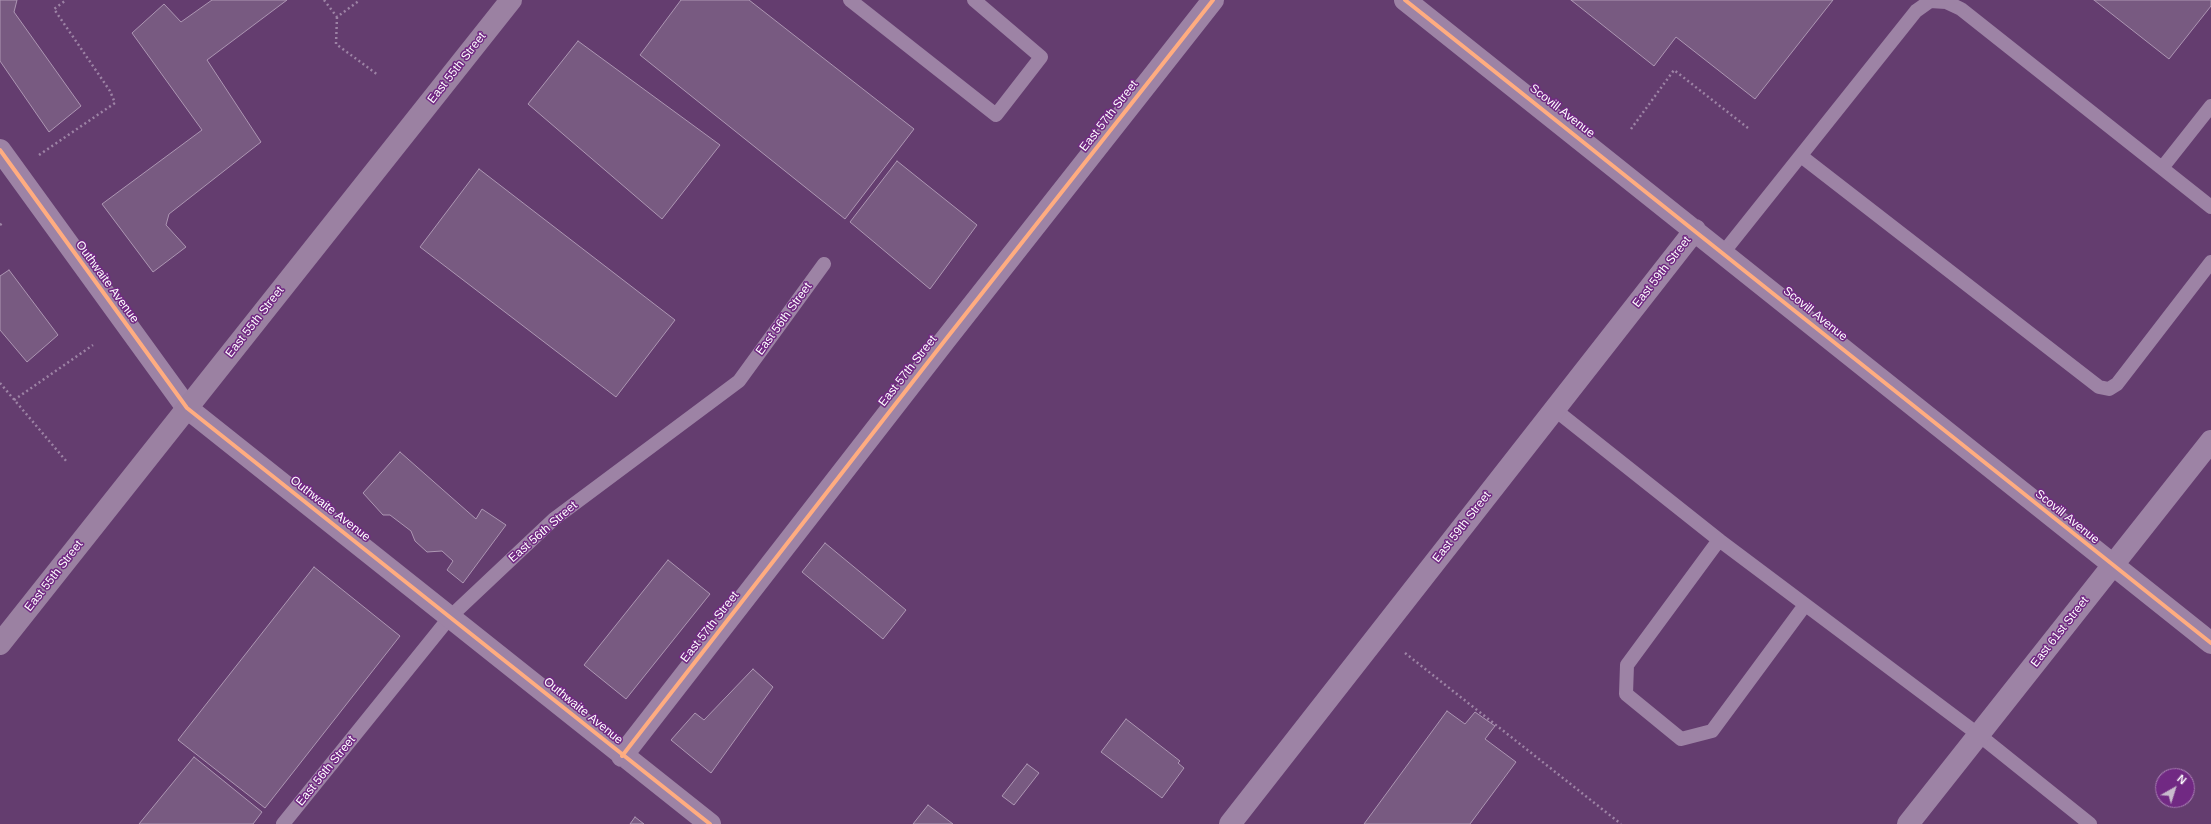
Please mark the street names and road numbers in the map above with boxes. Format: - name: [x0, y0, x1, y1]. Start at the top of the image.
- street label: East 55th Street: [425, 30, 489, 106]
- street label: East 57th Street: [1077, 78, 1141, 154]
- street label: Scovill Avenue: [1527, 81, 1597, 141]
- street label: East 59th Street: [1630, 234, 1694, 310]
- street label: Outhwaite Avenue: [72, 238, 142, 326]
- street label: East 56th Street: [753, 280, 815, 358]
- street label: East 55th Street: [223, 284, 287, 360]
- street label: Scovill Avenue: [1780, 284, 1850, 344]
- street label: East 57th Street: [876, 333, 940, 409]
- street label: Outhwaite Avenue: [287, 473, 373, 545]
- street label: Scovill Avenue: [2032, 487, 2102, 547]
- street label: East 59th Street: [1430, 489, 1494, 565]
- street label: East 56th Street: [506, 498, 580, 566]
- street label: East 55th Street: [22, 538, 86, 614]
- street label: East 57th Street: [678, 589, 742, 665]
- street label: East 61st Street: [2028, 594, 2092, 670]
- street label: Outhwaite Avenue: [540, 675, 626, 747]
- street label: East 56th Street: [293, 733, 359, 809]

